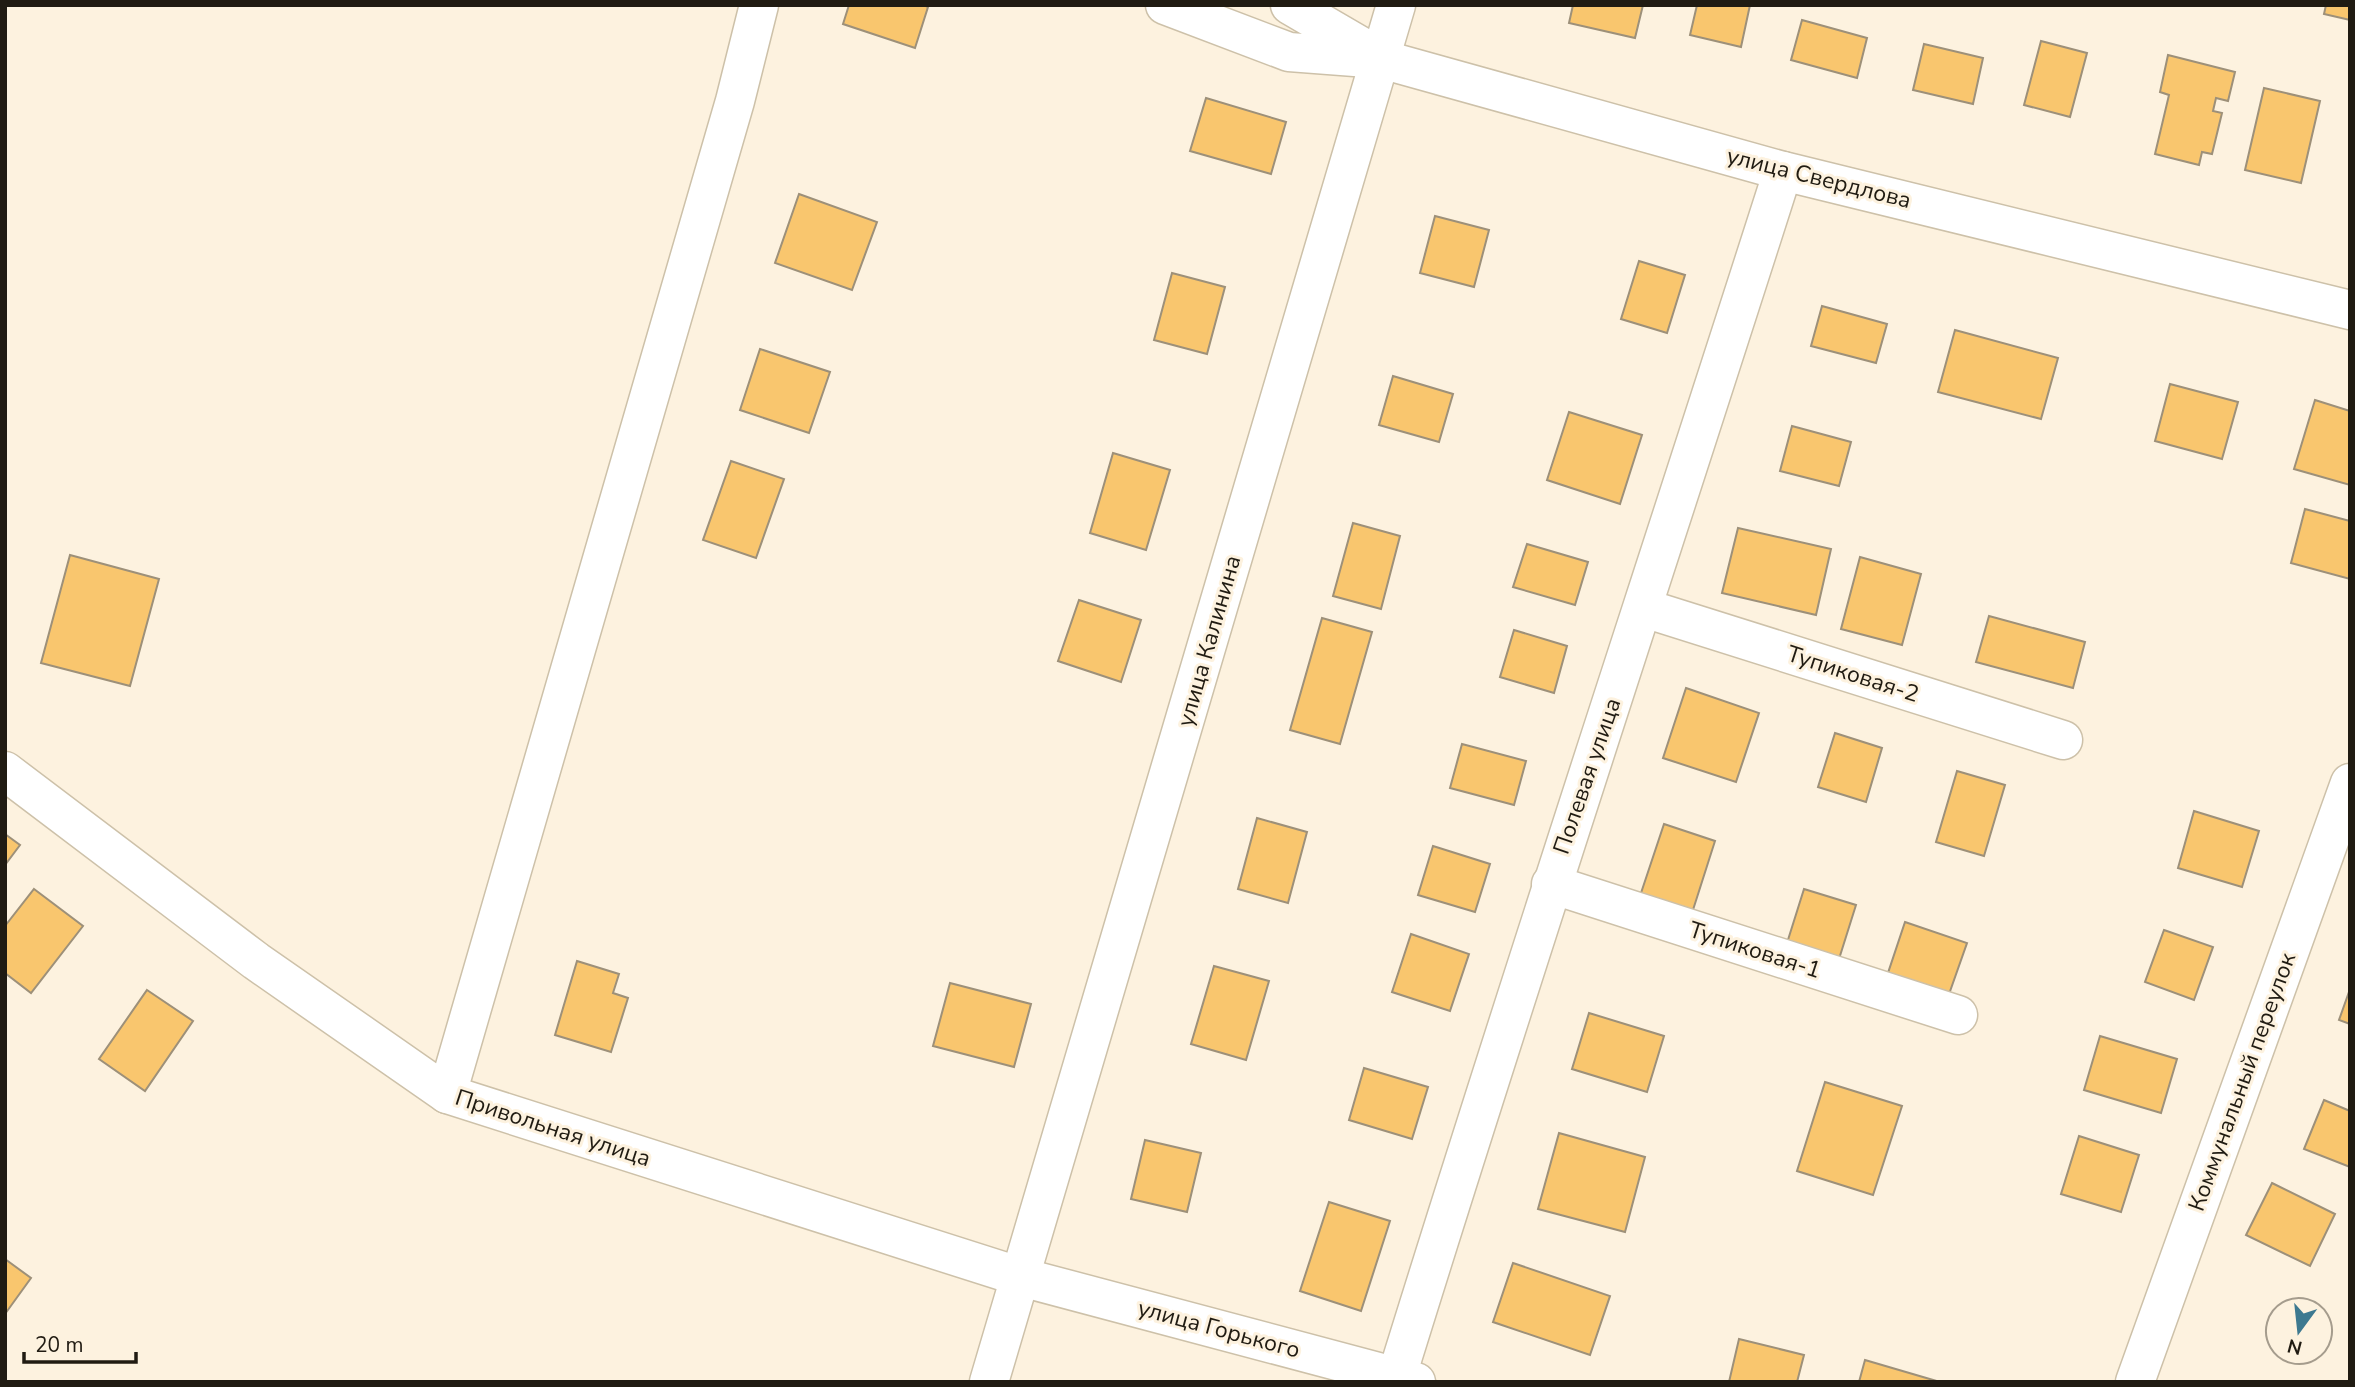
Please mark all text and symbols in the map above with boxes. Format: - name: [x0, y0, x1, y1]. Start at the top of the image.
- street label: улица Свердлова: [1724, 140, 1914, 216]
- street label: улица Калинина: [1170, 552, 1248, 730]
- street label: Тупиковая-2: [1783, 638, 1923, 710]
- street label: Полевая улица: [1546, 694, 1628, 858]
- street label: Тупиковая-1: [1685, 914, 1825, 986]
- street label: Коммунальный переулок: [2181, 948, 2303, 1215]
- street label: Привольная улица: [451, 1082, 655, 1174]
- street label: улица Горького: [1134, 1292, 1304, 1366]
- north arrow: [2264, 1296, 2334, 1366]
- scale bar: [24, 1320, 136, 1364]
- text: 20 m: [35, 1331, 84, 1359]
- text: N: [2285, 1332, 2305, 1361]

